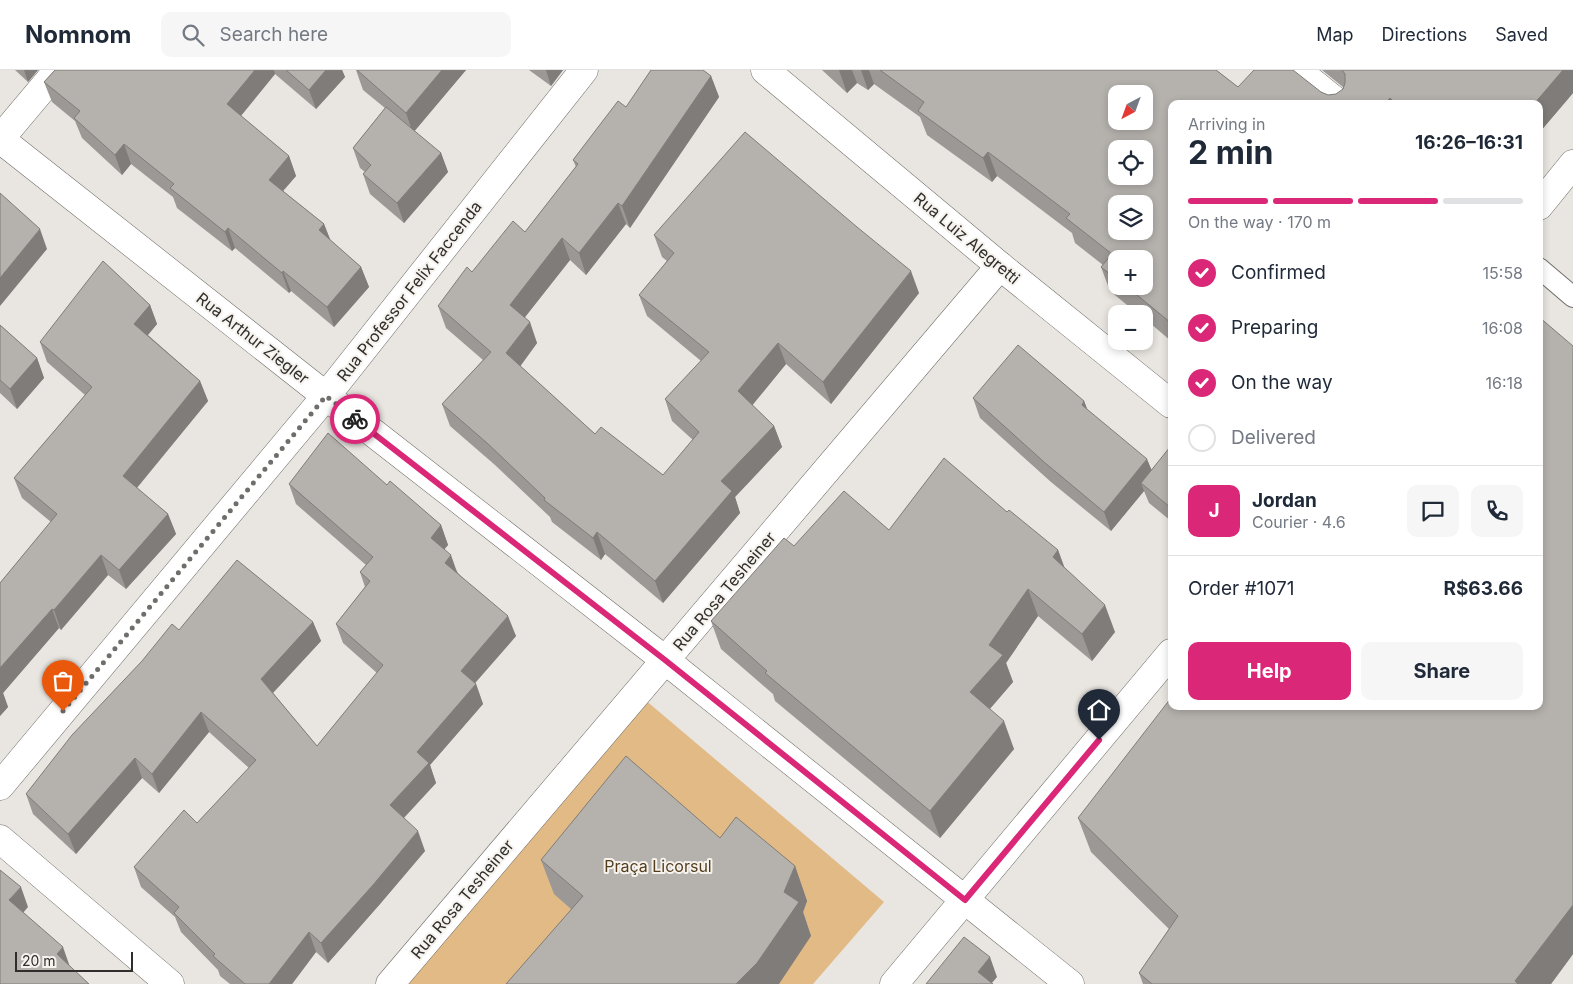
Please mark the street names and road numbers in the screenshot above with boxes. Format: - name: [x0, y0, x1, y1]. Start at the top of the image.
- street label: Rua Luiz Alegretti: [910, 188, 1024, 288]
- street label: Rua Professor Felix Faccenda: [332, 197, 486, 385]
- street label: Rua Arthur Ziegler: [193, 288, 313, 388]
- street label: Rua Rosa Tesheiner: [668, 527, 780, 655]
- street label: Rua Rosa Tesheiner: [406, 835, 518, 963]

